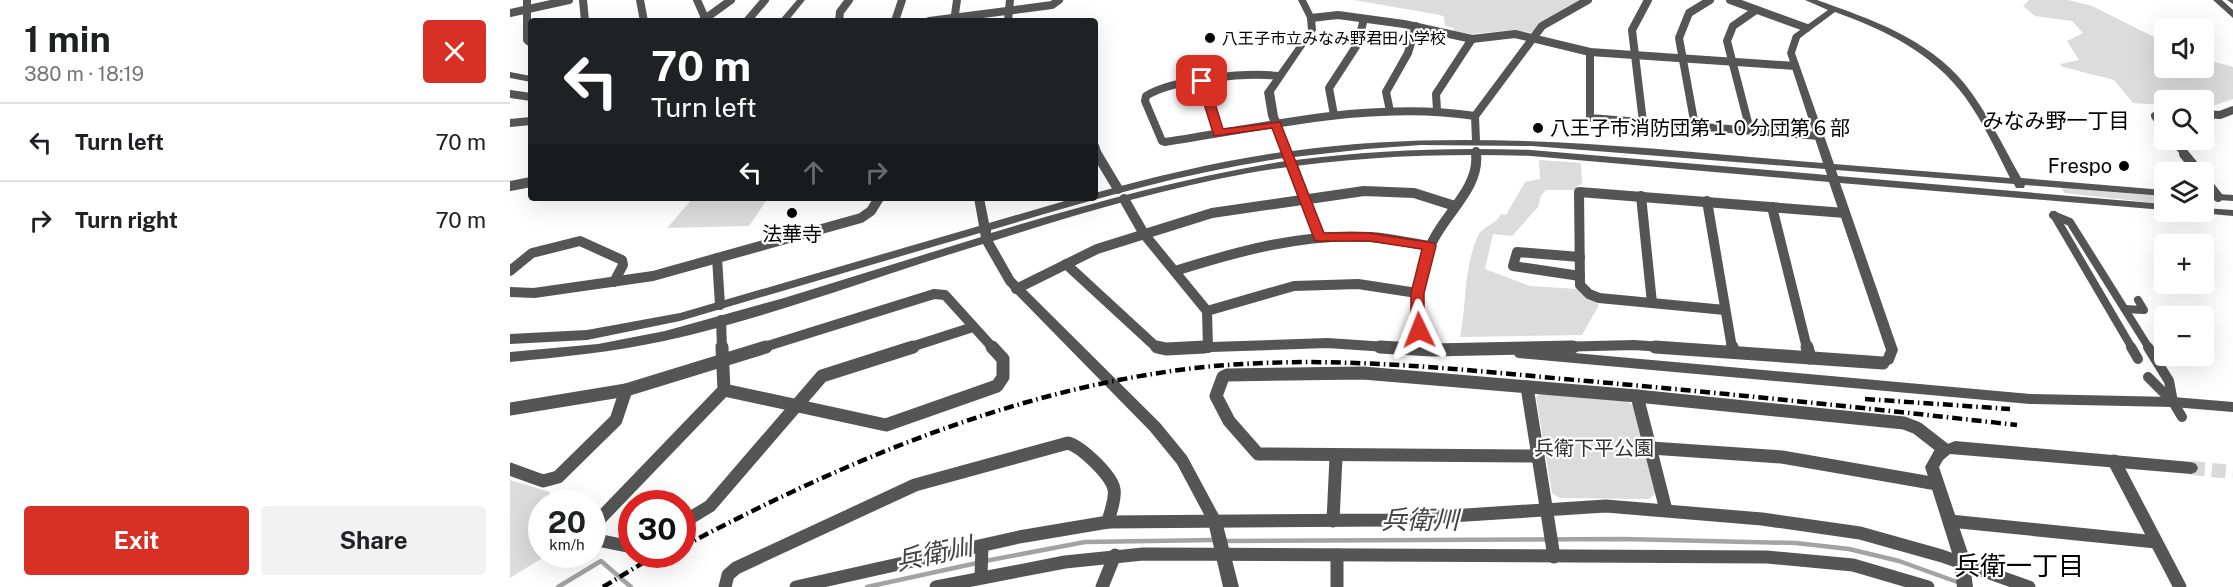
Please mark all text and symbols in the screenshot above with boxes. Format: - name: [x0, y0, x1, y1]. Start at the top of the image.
- text: 1 min: [24, 18, 111, 60]
- map controls: [2154, 18, 2214, 366]
- button: sound: [2154, 18, 2214, 78]
- button: close: [423, 20, 486, 83]
- place label: 八王子市立みなみ野君田小学校: [1222, 29, 1446, 48]
- marker: 八王子市立みなみ野君田小学校: [1203, 31, 1217, 45]
- text: 70 m: [651, 41, 751, 90]
- icon: left: [552, 42, 630, 120]
- pin: [1176, 55, 1227, 106]
- text: 380 m · 18:19: [24, 62, 144, 86]
- icon: arrive: [1185, 64, 1218, 97]
- button: search: [2154, 90, 2214, 150]
- text: Turn left: [651, 91, 757, 123]
- district label: みなみ野一丁目: [1983, 108, 2130, 133]
- place label: 八王子市消防団第１０分団第６部: [1550, 116, 1850, 140]
- marker: 八王子市消防団第１０分団第６部: [1531, 121, 1545, 135]
- icon: left: [24, 126, 57, 159]
- text: Turn left: [75, 129, 164, 155]
- text: 70 m: [435, 129, 486, 155]
- place label: Frespo: [2048, 154, 2112, 178]
- icon: left: [734, 156, 767, 189]
- icon: ahead: [797, 156, 830, 189]
- icon: right: [860, 156, 893, 189]
- marker: Frespo: [2117, 159, 2131, 173]
- button: layers: [2154, 162, 2214, 222]
- icon: right: [24, 204, 57, 237]
- marker: 法華寺: [785, 206, 799, 220]
- text: Turn right: [75, 207, 178, 233]
- text: 70 m: [435, 207, 486, 233]
- place label: 法華寺: [762, 222, 822, 246]
- button: +: [2154, 234, 2214, 294]
- position arrow: [1387, 298, 1451, 362]
- button: −: [2154, 306, 2214, 366]
- park label: 兵衛下平公園: [1534, 436, 1654, 460]
- speed limit sign: 30: [618, 490, 696, 568]
- text: 20: [548, 504, 586, 540]
- water label: 兵衛川: [1381, 504, 1462, 535]
- button: Exit: [24, 506, 249, 575]
- button: Share: [261, 506, 486, 575]
- water label: 兵衛川: [893, 529, 978, 576]
- text: km/h: [549, 536, 585, 553]
- district label: 兵衛一丁目: [1954, 550, 2084, 581]

